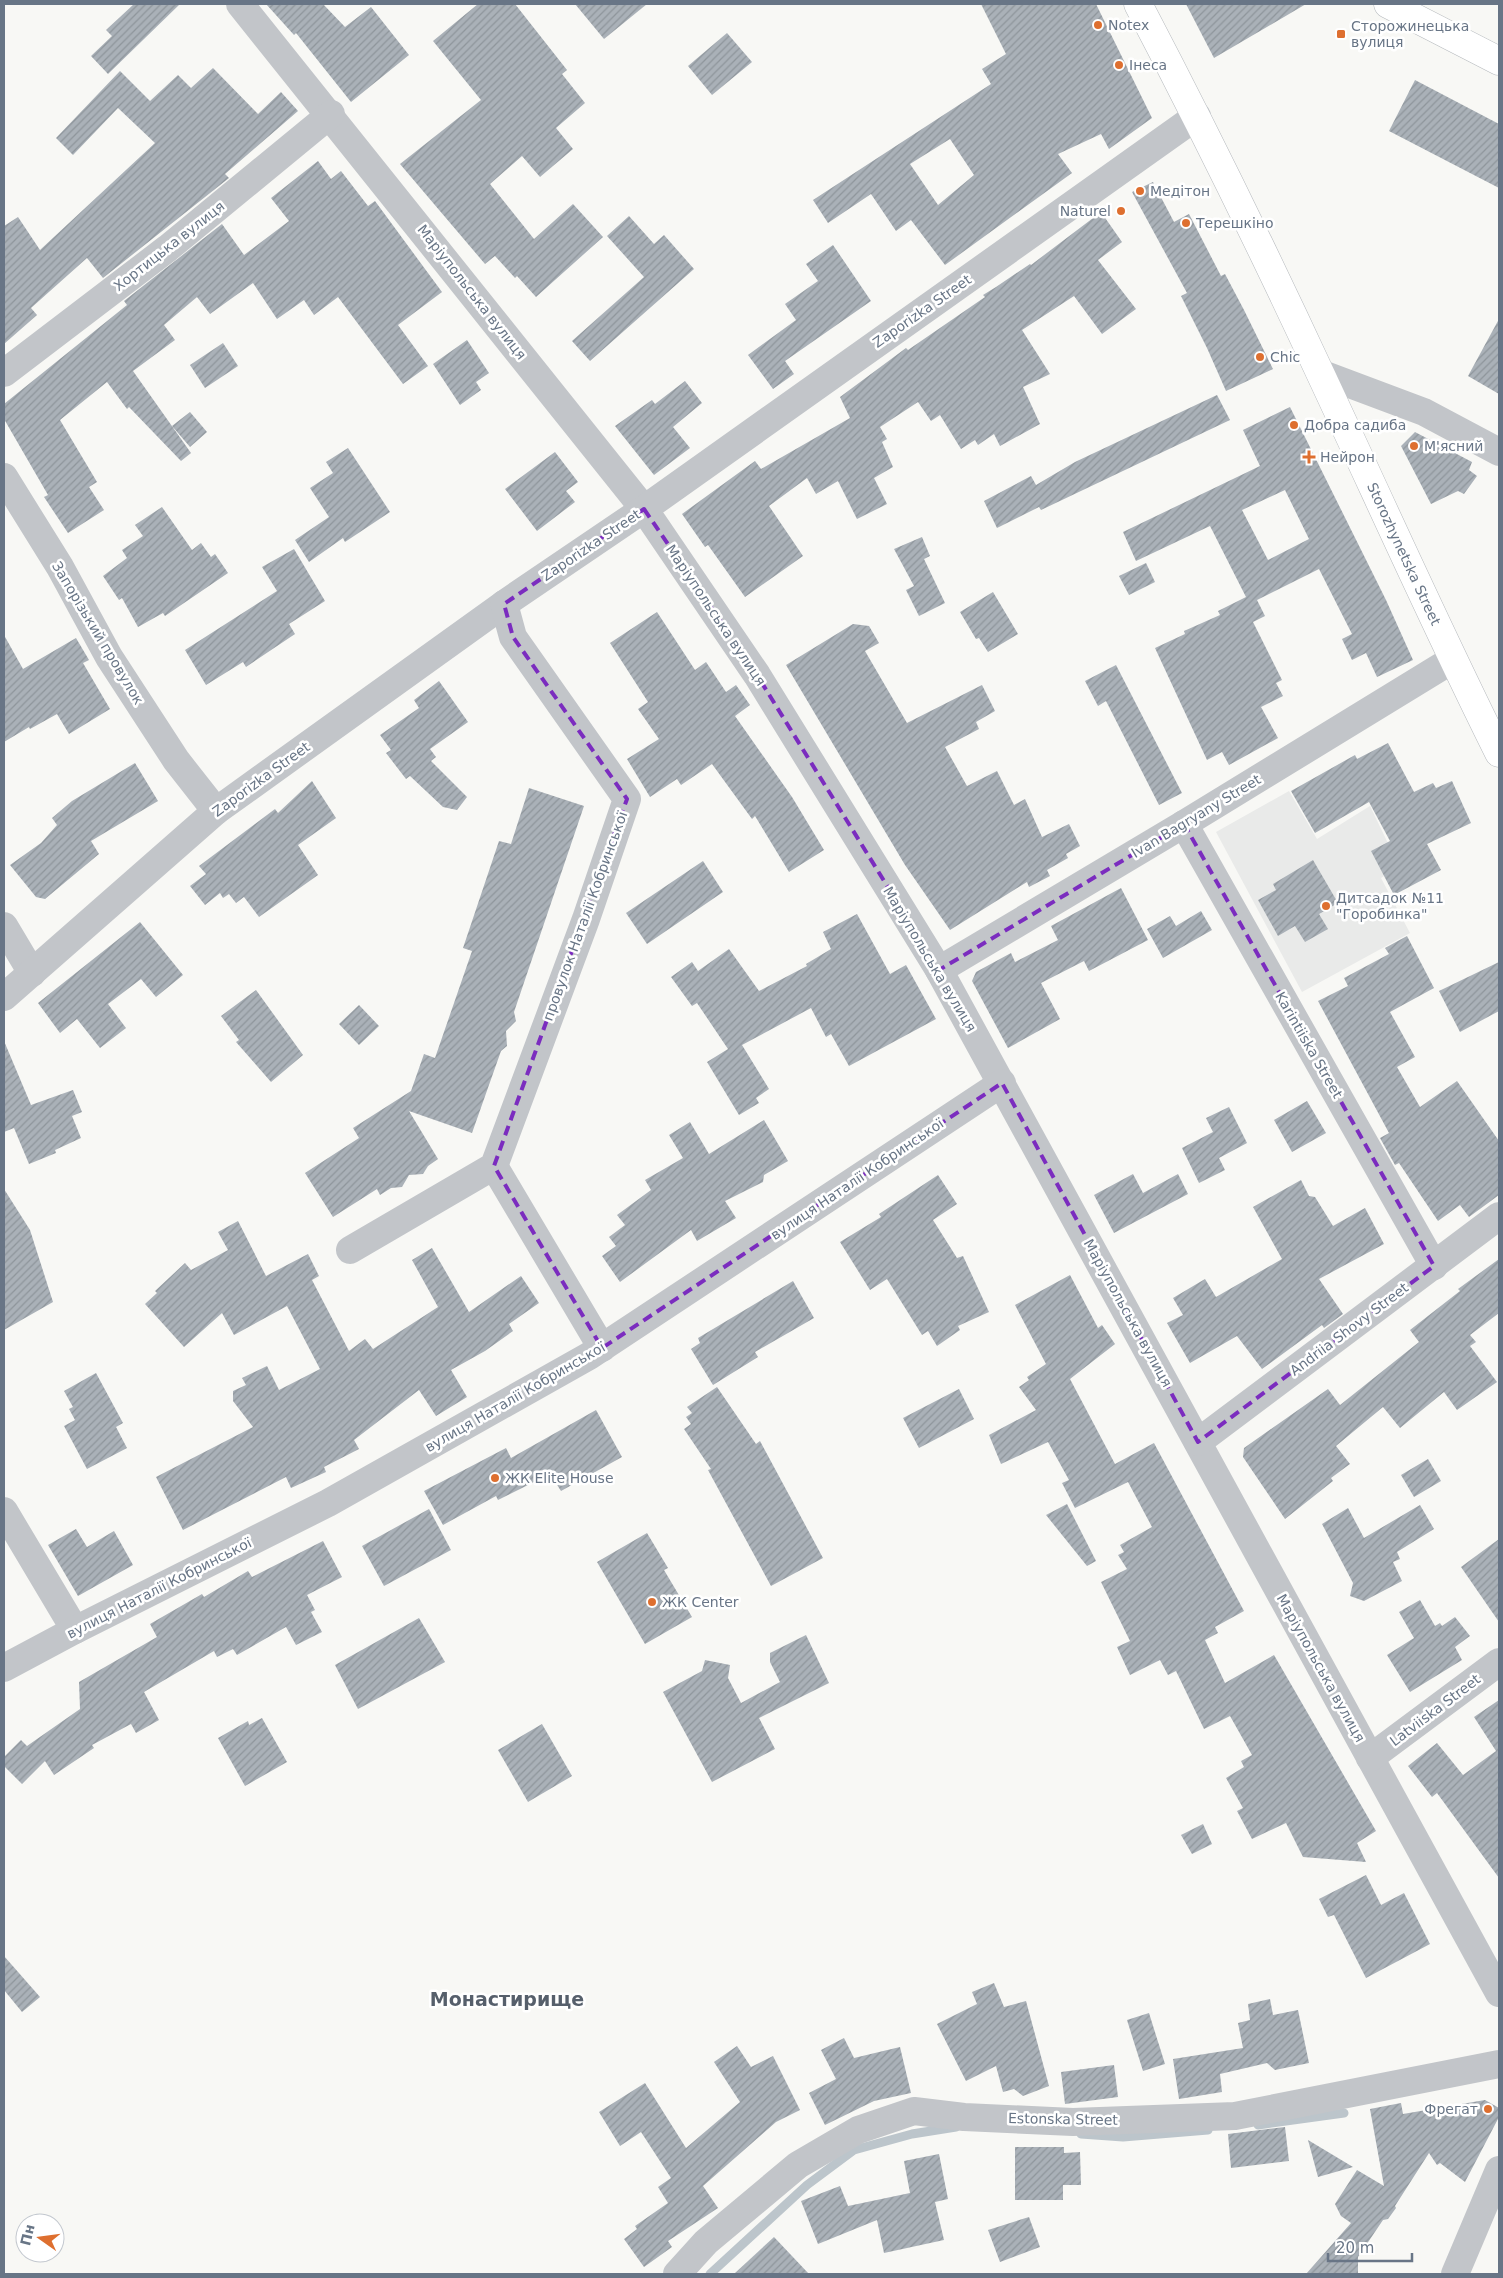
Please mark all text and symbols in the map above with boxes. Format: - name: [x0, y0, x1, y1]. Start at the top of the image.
- place label: Notex: [1108, 17, 1149, 33]
- place label: Сторожинецька вулиця: [1351, 18, 1469, 50]
- marker: Notex: [1092, 19, 1104, 31]
- marker: Сторожинецька вулиця: [1335, 28, 1347, 40]
- place label: Інеса: [1129, 57, 1167, 73]
- marker: Інеса: [1113, 59, 1125, 71]
- place label: Медітон: [1150, 183, 1210, 199]
- marker: Медітон: [1134, 185, 1146, 197]
- street label: Хортицька вулиця: [110, 198, 228, 294]
- place label: Naturel: [1060, 203, 1111, 219]
- marker: Naturel: [1115, 205, 1127, 217]
- place label: Терешкіно: [1195, 215, 1274, 231]
- marker: Терешкіно: [1180, 217, 1192, 229]
- street label: Маріупольська вулиця: [414, 221, 530, 363]
- street label: Zaporizka Street: [870, 271, 975, 351]
- place label: Chic: [1270, 349, 1300, 365]
- marker: Chic: [1254, 351, 1266, 363]
- place label: Добра садиба: [1304, 417, 1406, 433]
- marker: Добра садиба: [1288, 419, 1300, 431]
- place label: М'ясний: [1424, 438, 1483, 454]
- marker: М'ясний: [1408, 440, 1420, 452]
- place label: Нейрон: [1320, 449, 1375, 465]
- marker: Нейрон: [1302, 450, 1316, 464]
- street label: Storozhynetska Street: [1364, 480, 1444, 628]
- street label: Zaporizka Street: [538, 506, 644, 584]
- street label: Маріупольська вулиця: [663, 541, 769, 689]
- street label: Запорізький провулок: [49, 559, 147, 707]
- street label: Zaporizka Street: [209, 738, 313, 820]
- street label: Ivan Bagryany Street: [1128, 771, 1264, 861]
- street label: провулок Наталії Кобринської: [540, 809, 630, 1023]
- street label: Маріупольська вулиця: [880, 883, 980, 1035]
- place label: Дитсадок №11 "Горобинка": [1336, 890, 1444, 922]
- marker: Дитсадок №11 "Горобинка": [1320, 900, 1332, 912]
- street label: Karintiiska Street: [1272, 989, 1346, 1101]
- street label: вулиця Наталії Кобринської: [767, 1115, 947, 1243]
- street label: Маріупольська вулиця: [1081, 1236, 1175, 1390]
- street label: Andriia Shovy Street: [1287, 1279, 1412, 1379]
- street label: вулиця Наталії Кобринської: [422, 1339, 608, 1455]
- place label: ЖК Elite House: [505, 1470, 614, 1486]
- marker: ЖК Elite House: [489, 1472, 501, 1484]
- street label: вулиця Наталії Кобринської: [64, 1534, 254, 1642]
- street label: Маріупольська вулиця: [1274, 1591, 1368, 1745]
- place label: ЖК Center: [662, 1594, 739, 1610]
- marker: ЖК Center: [646, 1596, 658, 1608]
- street label: Latviiska Street: [1387, 1671, 1484, 1749]
- district label: Монастирище: [430, 1988, 584, 2010]
- place label: Фрегат: [1424, 2101, 1478, 2117]
- marker: Фрегат: [1482, 2103, 1494, 2115]
- street label: Estonska Street: [1008, 2110, 1119, 2128]
- north arrow: [15, 2213, 65, 2263]
- text: Пн: [17, 2223, 38, 2247]
- scale bar: [1328, 2230, 1412, 2262]
- text: 20 m: [1336, 2239, 1374, 2257]

